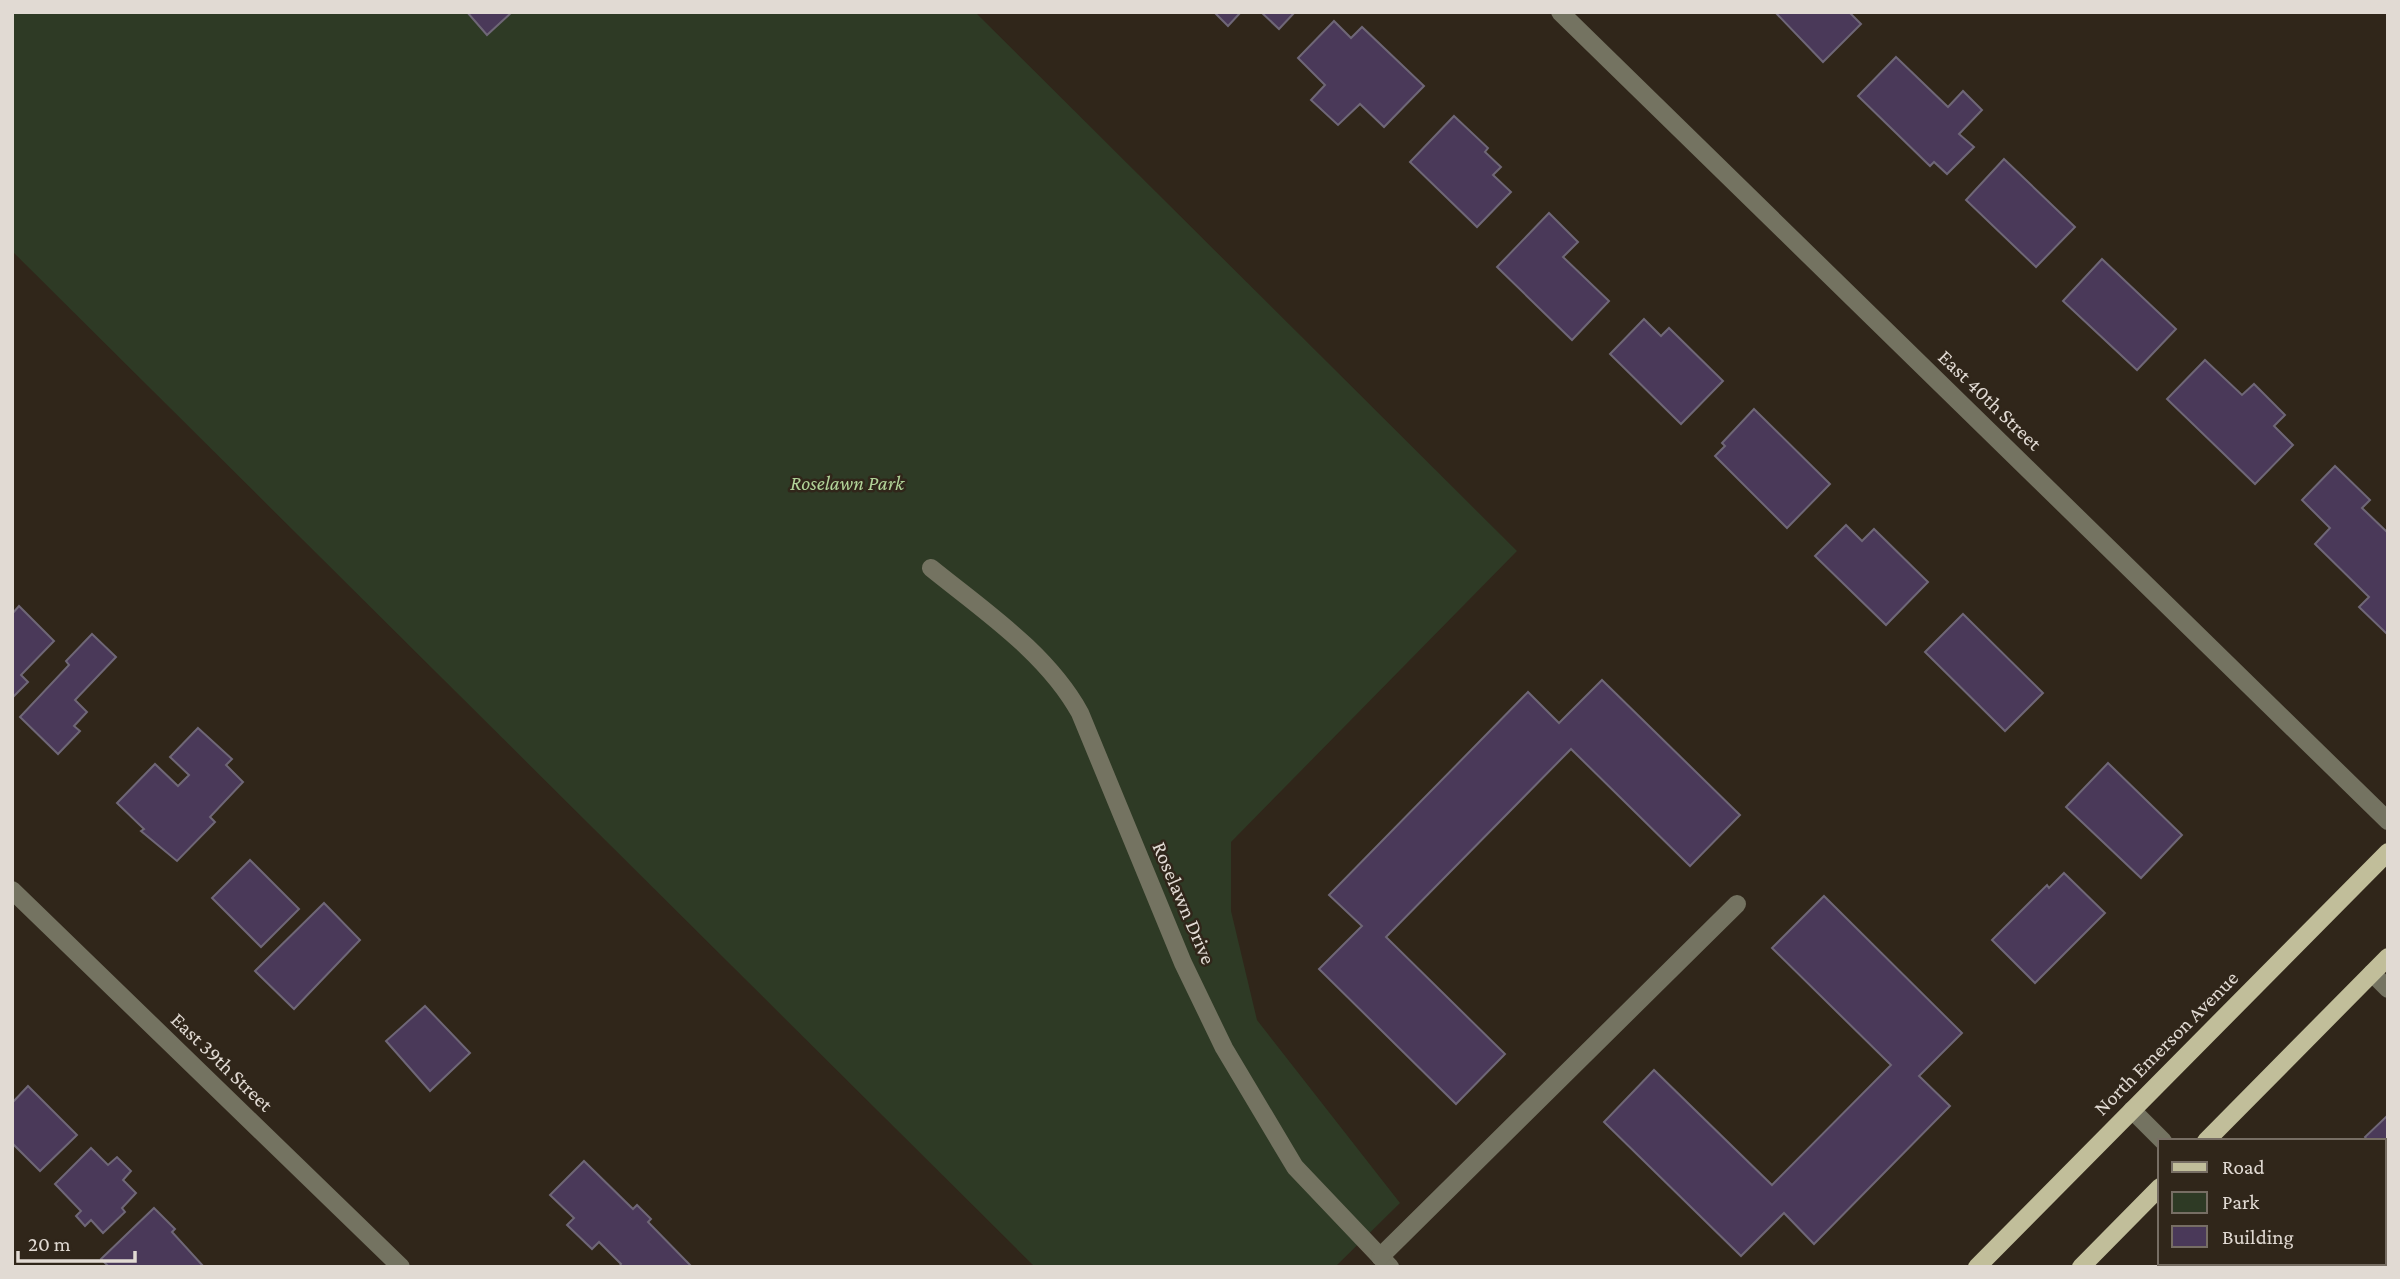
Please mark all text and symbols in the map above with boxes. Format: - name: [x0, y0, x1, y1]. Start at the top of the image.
- street label: East 40th Street: [1933, 345, 2047, 456]
- park label: Roselawn Park: [790, 471, 905, 495]
- street label: Roselawn Drive: [1147, 838, 1221, 968]
- street label: North Emerson Avenue: [2089, 966, 2243, 1120]
- street label: East 39th Street: [166, 1007, 279, 1117]
- legend: [2158, 1139, 2386, 1265]
- text: Road: [2222, 1155, 2265, 1179]
- text: Park: [2222, 1190, 2259, 1214]
- scale bar: [18, 1220, 135, 1264]
- text: Building: [2222, 1225, 2294, 1249]
- text: 20 m: [28, 1232, 71, 1256]

